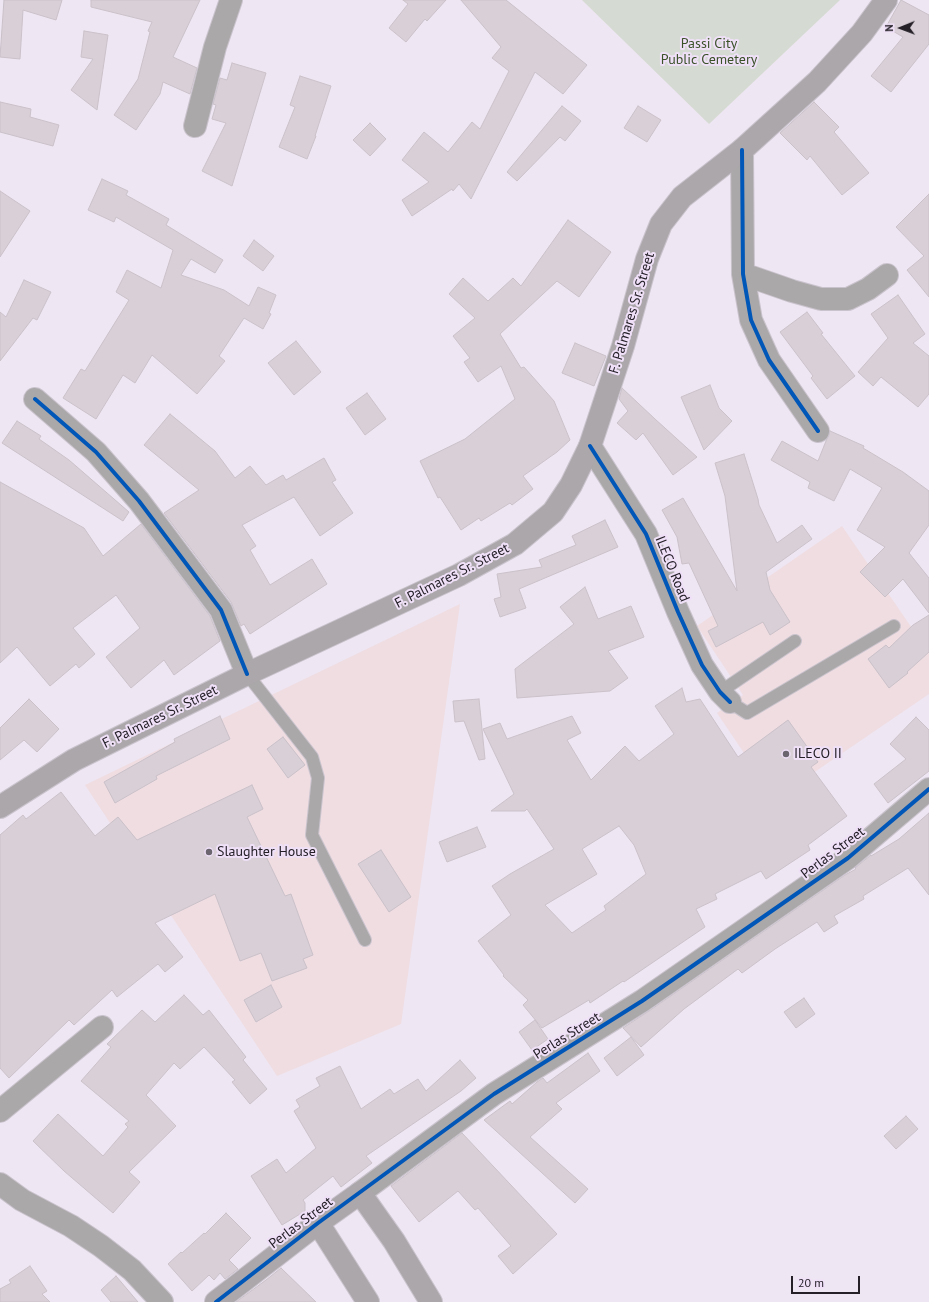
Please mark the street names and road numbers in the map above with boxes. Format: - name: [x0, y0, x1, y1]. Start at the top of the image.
- street label: F. Palmares Sr. Street: [606, 250, 658, 376]
- street label: ILECO Road: [651, 534, 693, 604]
- street label: F. Palmares Sr. Street: [392, 540, 512, 612]
- street label: F. Palmares Sr. Street: [100, 682, 220, 752]
- street label: Perlas Street: [798, 824, 868, 882]
- street label: Perlas Street: [530, 1009, 604, 1063]
- street label: Perlas Street: [266, 1194, 336, 1252]

